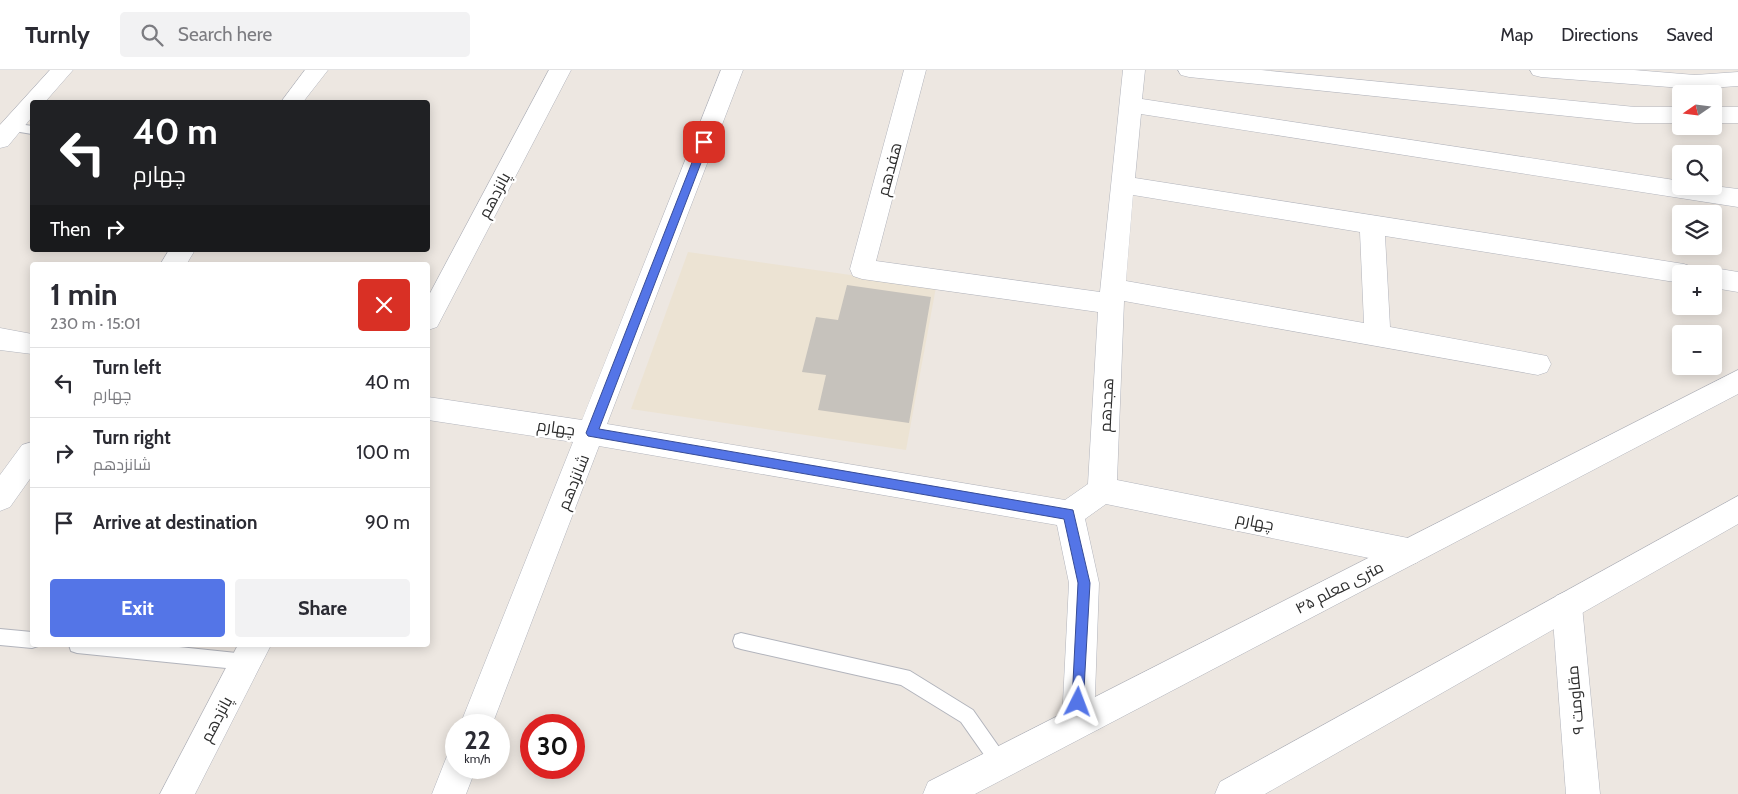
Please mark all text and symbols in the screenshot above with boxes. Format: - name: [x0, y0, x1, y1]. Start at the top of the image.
- search box: [120, 12, 470, 57]
- text: Turnly: [25, 20, 90, 49]
- icon: search: [138, 21, 166, 49]
- text: Search here: [178, 23, 272, 46]
- text: Map: [1500, 24, 1533, 46]
- text: Directions: [1561, 24, 1638, 46]
- text: Saved: [1666, 24, 1713, 46]
- north arrow: [1672, 85, 1722, 135]
- map controls: [1672, 85, 1722, 375]
- text: 40 m: [133, 110, 218, 153]
- icon: left: [50, 120, 115, 185]
- pin: [683, 121, 725, 163]
- icon: arrive: [690, 128, 718, 156]
- street label: هفدهم: [873, 140, 908, 199]
- button: search: [1672, 145, 1722, 195]
- text: چهارم: [133, 161, 186, 188]
- street label: پانزدهم: [475, 168, 516, 222]
- button: layers: [1672, 205, 1722, 255]
- icon: right: [101, 215, 129, 243]
- text: Then: [50, 218, 91, 241]
- button: +: [1672, 265, 1722, 315]
- text: 1 min: [50, 276, 118, 313]
- button: close: [358, 279, 410, 331]
- text: 230 m · 15:01: [50, 314, 140, 333]
- button: −: [1672, 325, 1722, 375]
- text: Turn left: [93, 356, 161, 379]
- icon: left: [50, 369, 78, 397]
- text: 40 m: [365, 371, 410, 394]
- street label: هجدهم: [1096, 377, 1119, 433]
- text: چهارم: [93, 385, 131, 404]
- street label: چهارم: [535, 415, 576, 442]
- text: Turn right: [93, 426, 171, 449]
- icon: right: [50, 439, 78, 467]
- text: 100 m: [356, 441, 410, 464]
- street label: شانزدهم: [554, 452, 595, 513]
- text: شانزدهم: [93, 455, 151, 474]
- icon: arrive: [50, 509, 78, 537]
- street label: چهارم: [1234, 509, 1276, 536]
- text: Arrive at destination: [93, 511, 257, 534]
- text: 90 m: [365, 511, 410, 534]
- street label: ۴۵ متری معلم: [1292, 557, 1387, 620]
- button: Exit: [50, 579, 225, 637]
- button: Share: [235, 579, 410, 637]
- street label: مقاومت ۹: [1563, 665, 1588, 735]
- position arrow: [1051, 675, 1103, 727]
- street label: پانزدهم: [197, 692, 238, 746]
- speed limit sign: 30: [520, 714, 585, 779]
- text: 22: [464, 725, 491, 755]
- text: km/h: [464, 751, 491, 766]

